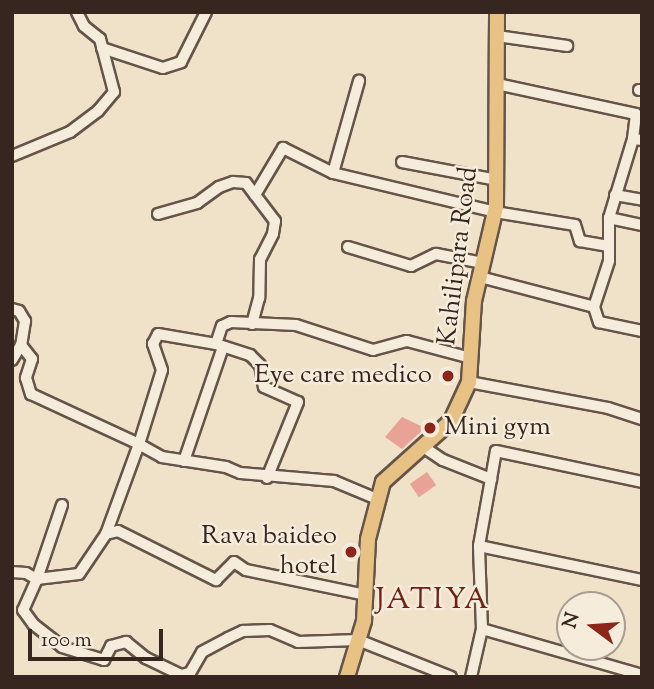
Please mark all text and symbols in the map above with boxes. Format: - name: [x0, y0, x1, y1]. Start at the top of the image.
- street label: Kahilipara Road: [433, 165, 485, 347]
- place label: Eye care medico: [254, 360, 432, 392]
- marker: Eye care medico: [438, 366, 458, 386]
- place label: Mini gym: [444, 412, 551, 444]
- marker: Mini gym: [422, 420, 438, 436]
- place label: Rava baideo hotel: [201, 521, 337, 582]
- marker: Rava baideo hotel: [343, 544, 359, 560]
- district label: JATIYA: [376, 583, 490, 619]
- north arrow: [556, 591, 626, 661]
- text: N: [557, 610, 587, 632]
- scale bar: [32, 616, 166, 660]
- text: 100 m: [41, 626, 92, 656]

